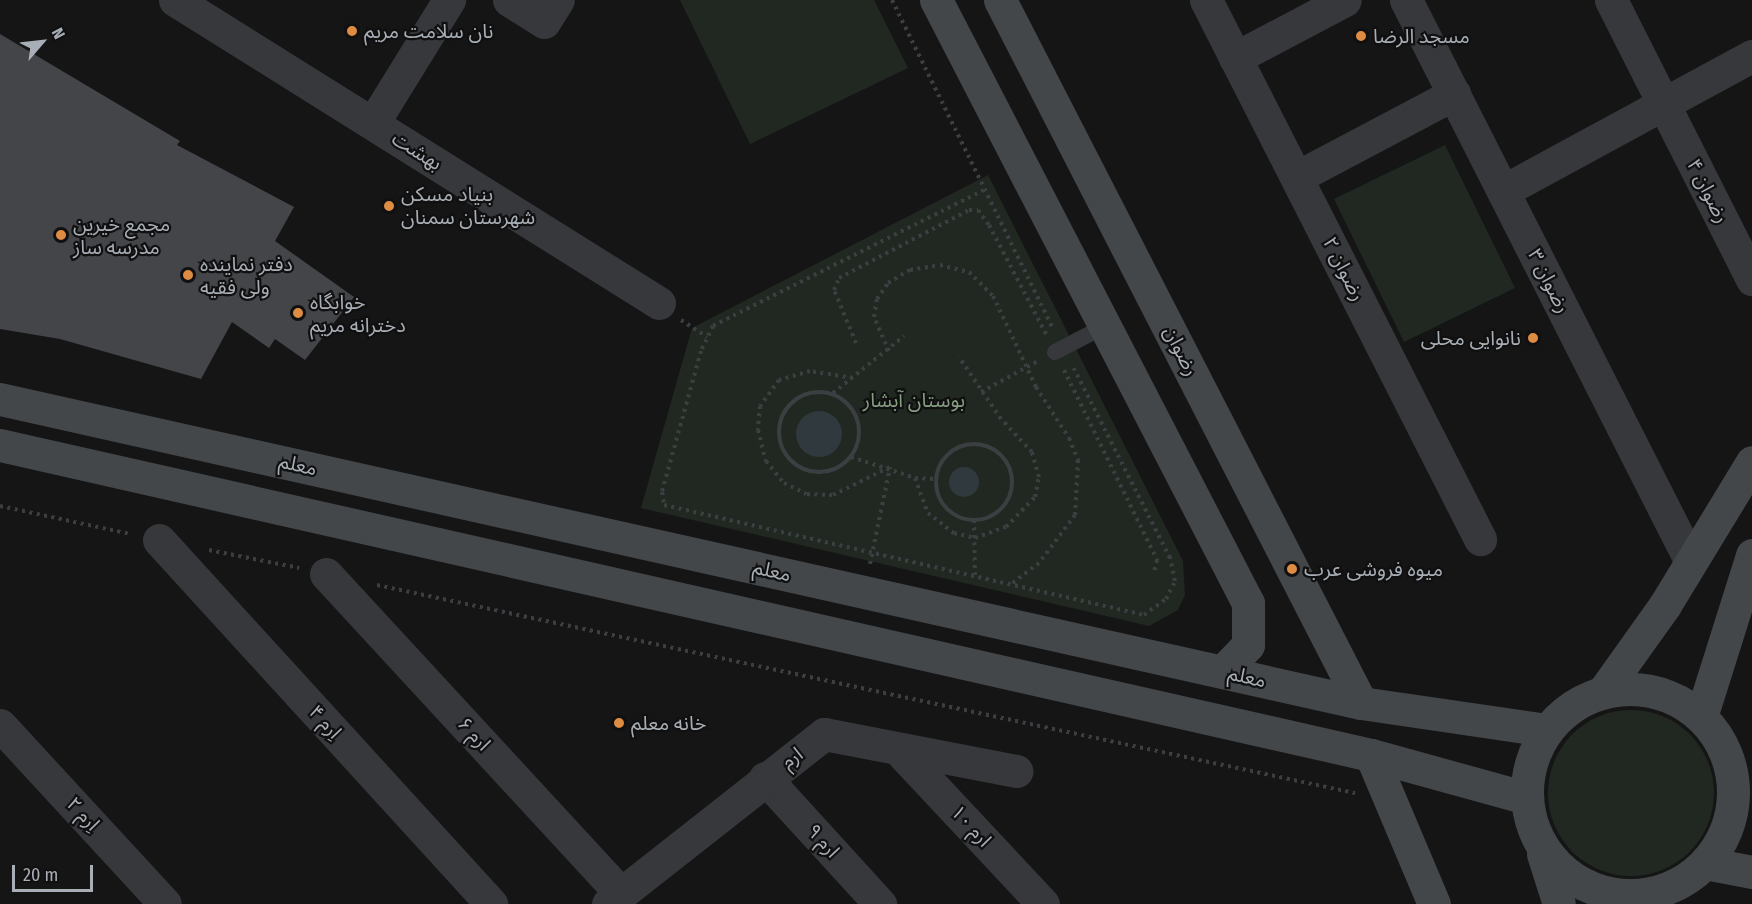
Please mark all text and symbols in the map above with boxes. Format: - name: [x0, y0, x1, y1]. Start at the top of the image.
- north arrow: [12, 12, 72, 72]
- place label: نان سلامت مریم: [364, 19, 493, 43]
- marker: نان سلامت مریم: [345, 24, 359, 38]
- place label: مسجد الرضا: [1373, 24, 1470, 48]
- text: N: [48, 25, 69, 42]
- marker: مسجد الرضا: [1354, 29, 1368, 43]
- street label: بهشت: [388, 126, 446, 176]
- street label: رضوان ۴: [1682, 155, 1734, 227]
- place label: بنیاد مسکن شهرستان سمنان: [401, 183, 535, 230]
- marker: بنیاد مسکن شهرستان سمنان: [382, 199, 396, 213]
- place label: مجمع خیرین مدرسه ساز: [73, 212, 170, 259]
- marker: مجمع خیرین مدرسه ساز: [54, 228, 68, 242]
- street label: رضوان ۲: [1318, 233, 1370, 305]
- street label: رضوان ۳: [1523, 245, 1575, 317]
- place label: دفتر نماینده ولی فقیه: [200, 252, 293, 299]
- marker: دفتر نماینده ولی فقیه: [181, 268, 195, 282]
- place label: خوابگاه دخترانه مریم: [310, 290, 406, 337]
- marker: خوابگاه دخترانه مریم: [291, 306, 305, 320]
- street label: رضوان: [1158, 322, 1204, 380]
- place label: نانوایی محلی: [1421, 326, 1521, 350]
- marker: نانوایی محلی: [1526, 331, 1540, 345]
- park label: بوستان آبشار: [863, 388, 965, 412]
- street label: معلم: [277, 449, 319, 481]
- street label: معلم: [751, 555, 793, 587]
- place label: میوه فروشی عرب: [1304, 557, 1443, 581]
- marker: میوه فروشی عرب: [1285, 562, 1299, 576]
- street label: معلم: [1226, 661, 1268, 693]
- street label: اِرم ۴: [304, 700, 346, 744]
- place label: خانه معلم: [631, 711, 707, 735]
- street label: ارم ۶: [453, 712, 495, 756]
- marker: خانه معلم: [612, 716, 626, 730]
- street label: ارم: [776, 742, 808, 774]
- street label: اِرم ۲: [62, 792, 104, 836]
- street label: ارم ۱۰: [946, 800, 996, 852]
- street label: ارم ۹: [802, 819, 844, 863]
- scale bar: [15, 853, 96, 891]
- text: 20 m: [23, 864, 58, 886]

